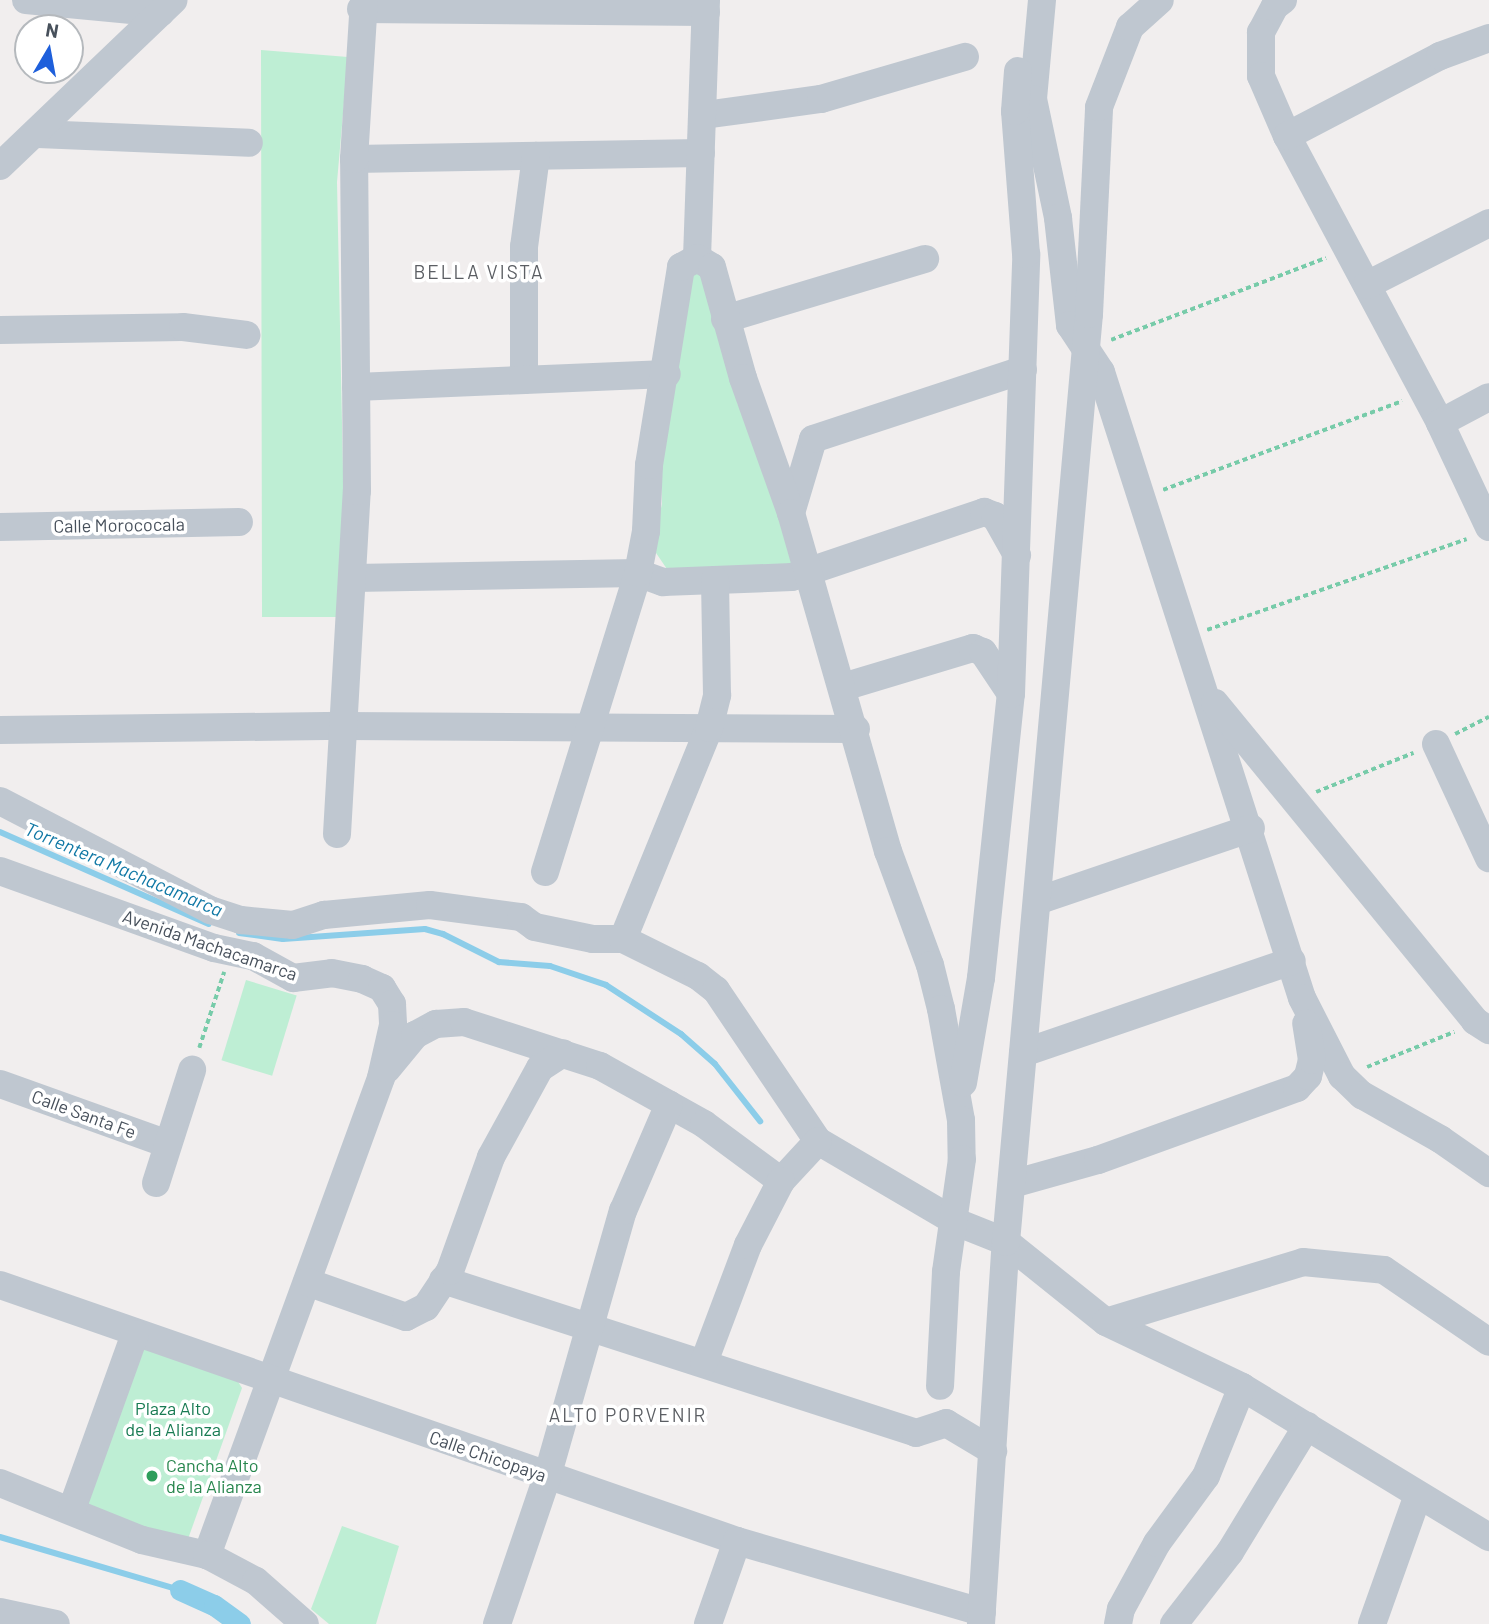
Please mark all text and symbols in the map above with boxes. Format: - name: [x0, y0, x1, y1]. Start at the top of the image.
- north arrow: [14, 14, 84, 84]
- text: N: [44, 17, 61, 42]
- district label: BELLA VISTA: [415, 261, 543, 283]
- street label: Calle Morococala: [53, 513, 185, 537]
- water label: Torrentera Machacamarca: [22, 817, 226, 921]
- street label: Avenida Machacamarca: [120, 905, 300, 985]
- street label: Calle Santa Fe: [29, 1085, 139, 1143]
- park label: Plaza Alto de la Alianza: [125, 1398, 221, 1440]
- district label: ALTO PORVENIR: [550, 1404, 706, 1426]
- street label: Calle Chicopaya: [427, 1426, 549, 1486]
- place label: Cancha Alto de la Alianza: [166, 1455, 262, 1498]
- marker: Cancha Alto de la Alianza: [144, 1468, 160, 1484]

